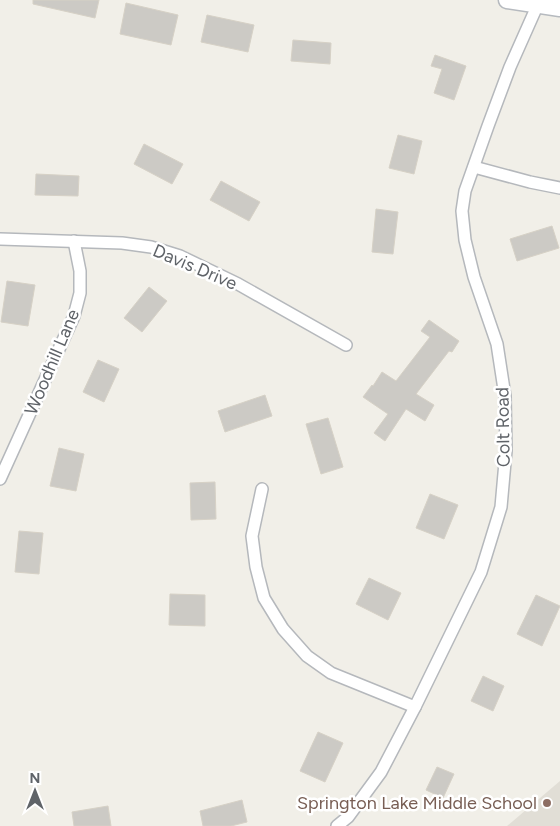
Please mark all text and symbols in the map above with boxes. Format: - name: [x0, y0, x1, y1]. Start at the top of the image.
- street label: Davis Drive: [150, 239, 241, 295]
- street label: Woodhill Lane: [20, 306, 84, 418]
- street label: Colt Road: [491, 387, 515, 467]
- north arrow: [10, 766, 60, 816]
- text: N: [30, 770, 40, 787]
- place label: Springton Lake Middle School: [297, 792, 537, 814]
- marker: Springton Lake Middle School: [541, 797, 553, 809]

